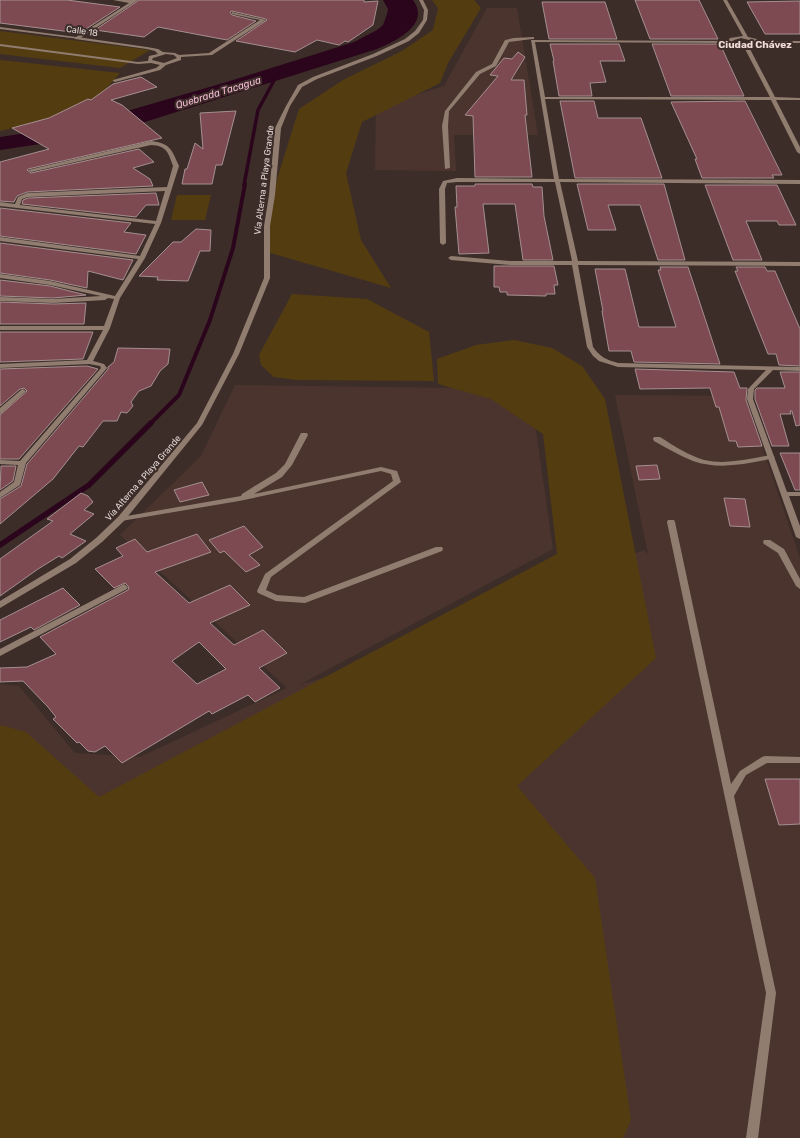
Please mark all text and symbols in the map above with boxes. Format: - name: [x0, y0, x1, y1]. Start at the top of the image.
- street label: Calle 18: [65, 24, 99, 38]
- district label: Ciudad Chávez: [718, 39, 792, 51]
- water label: Quebrada Tacagua: [174, 74, 263, 112]
- street label: Vía Alterna a Playa Grande: [252, 125, 276, 235]
- street label: Vía Alterna a Playa Grande: [103, 433, 183, 523]

